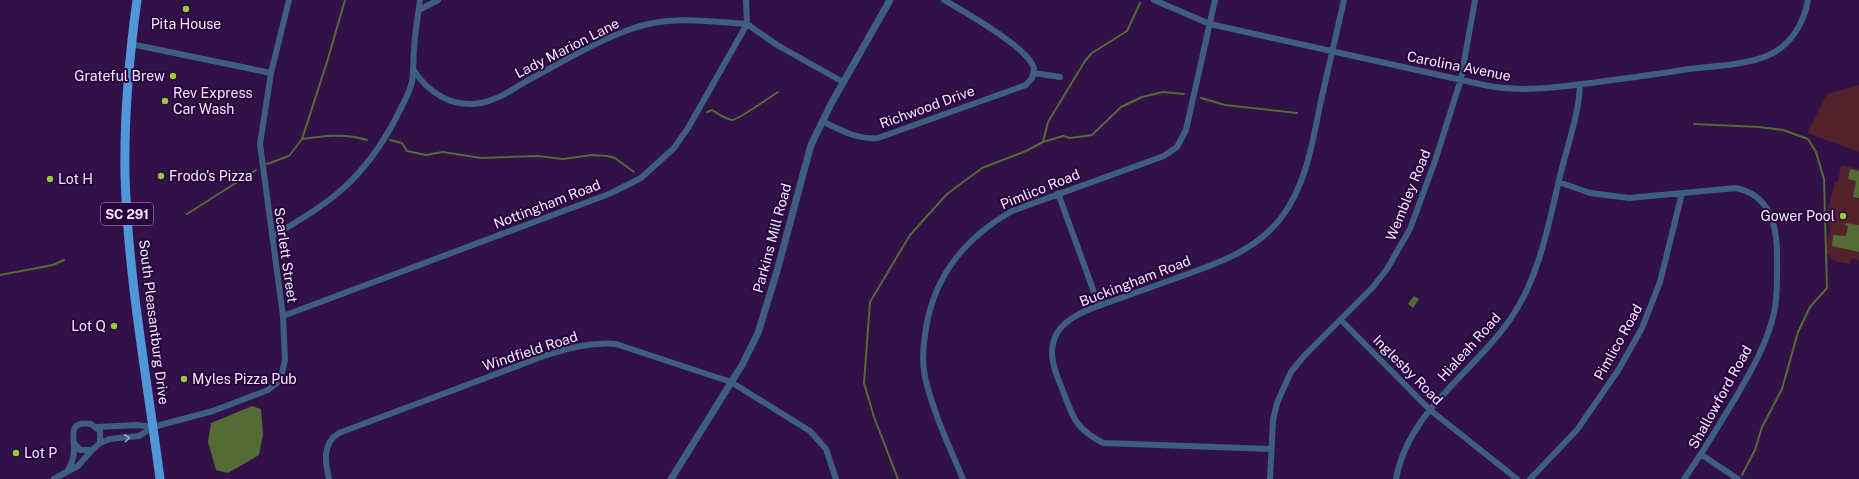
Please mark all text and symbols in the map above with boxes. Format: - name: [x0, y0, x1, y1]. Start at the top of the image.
- marker: Pita House: [181, 4, 191, 14]
- street label: Lady Marion Lane: [512, 15, 622, 81]
- place label: Pita House: [151, 16, 221, 32]
- street label: Carolina Avenue: [1406, 48, 1512, 84]
- place label: Grateful Brew: [74, 68, 165, 84]
- marker: Grateful Brew: [168, 71, 178, 81]
- street label: Richwood Drive: [877, 82, 977, 132]
- place label: Rev Express Car Wash: [173, 85, 253, 117]
- marker: Rev Express Car Wash: [160, 96, 170, 106]
- street label: Wembley Road: [1382, 147, 1434, 243]
- street label: Pimlico Road: [998, 166, 1082, 212]
- place label: Frodo's Pizza: [169, 168, 253, 184]
- place label: Lot H: [58, 171, 93, 187]
- marker: Frodo's Pizza: [156, 171, 166, 181]
- marker: Lot H: [45, 174, 55, 184]
- street label: Nottingham Road: [491, 176, 603, 232]
- street label: Parkins Mill Road: [750, 182, 794, 294]
- road number: SC 291: [101, 203, 153, 225]
- street label: Scarlett Street: [271, 206, 301, 304]
- place label: Gower Pool: [1760, 208, 1835, 224]
- marker: Gower Pool: [1838, 211, 1848, 221]
- street label: South Pleasantburg Drive: [136, 239, 172, 405]
- street label: Buckingham Road: [1077, 252, 1193, 310]
- street label: Pimlico Road: [1591, 301, 1645, 383]
- street label: Hialeah Road: [1434, 310, 1504, 384]
- place label: Lot Q: [71, 318, 106, 334]
- marker: Lot Q: [109, 321, 119, 331]
- street label: Windfield Road: [480, 328, 580, 374]
- street label: Inglesby Road: [1370, 332, 1446, 408]
- street label: Shallowford Road: [1685, 343, 1755, 451]
- place label: Myles Pizza Pub: [192, 371, 297, 387]
- marker: Myles Pizza Pub: [179, 374, 189, 384]
- one-way arrow: [124, 433, 131, 442]
- place label: Lot P: [24, 445, 57, 461]
- marker: Lot P: [11, 448, 21, 458]

